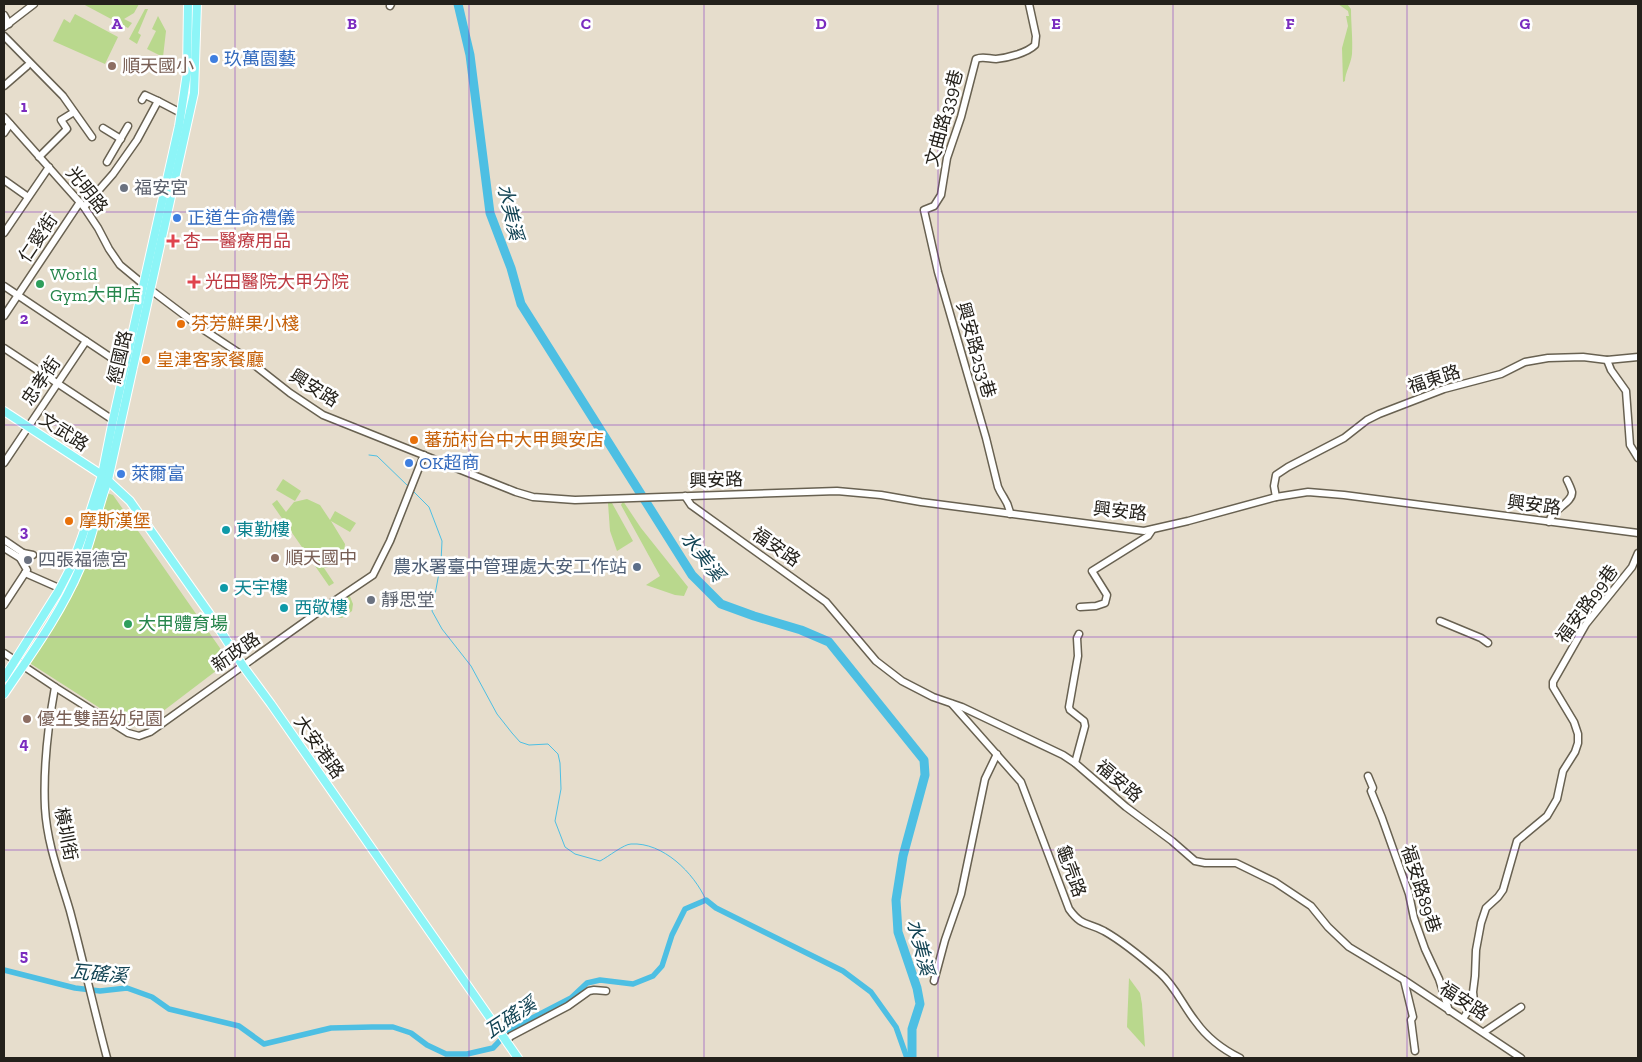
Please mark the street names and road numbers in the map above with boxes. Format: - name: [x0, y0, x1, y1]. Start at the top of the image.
- street label: 文曲路339巷: [921, 67, 967, 169]
- street label: 光明路: [61, 162, 113, 218]
- street label: 仁愛街: [14, 209, 62, 267]
- street label: 興安路253巷: [952, 299, 1000, 401]
- street label: 經國路: [103, 328, 137, 386]
- street label: 忠孝街: [17, 352, 65, 410]
- street label: 福東路: [1405, 360, 1463, 398]
- street label: 興安路: [285, 364, 343, 412]
- street label: 文武路: [35, 408, 93, 456]
- street label: 興安路: [689, 468, 743, 492]
- street label: 興安路: [1506, 491, 1562, 519]
- street label: 興安路: [1092, 497, 1148, 525]
- street label: 福安路: [748, 523, 804, 571]
- street label: 福安路99巷: [1551, 561, 1623, 647]
- street label: 新政路: [208, 628, 264, 676]
- street label: 大安港路: [289, 711, 349, 783]
- street label: 福安路: [1091, 755, 1147, 807]
- street label: 橫圳街: [50, 805, 82, 863]
- street label: 龜壳路: [1051, 842, 1091, 900]
- street label: 福安路89巷: [1396, 842, 1446, 936]
- street label: 福安路: [1435, 977, 1493, 1025]

